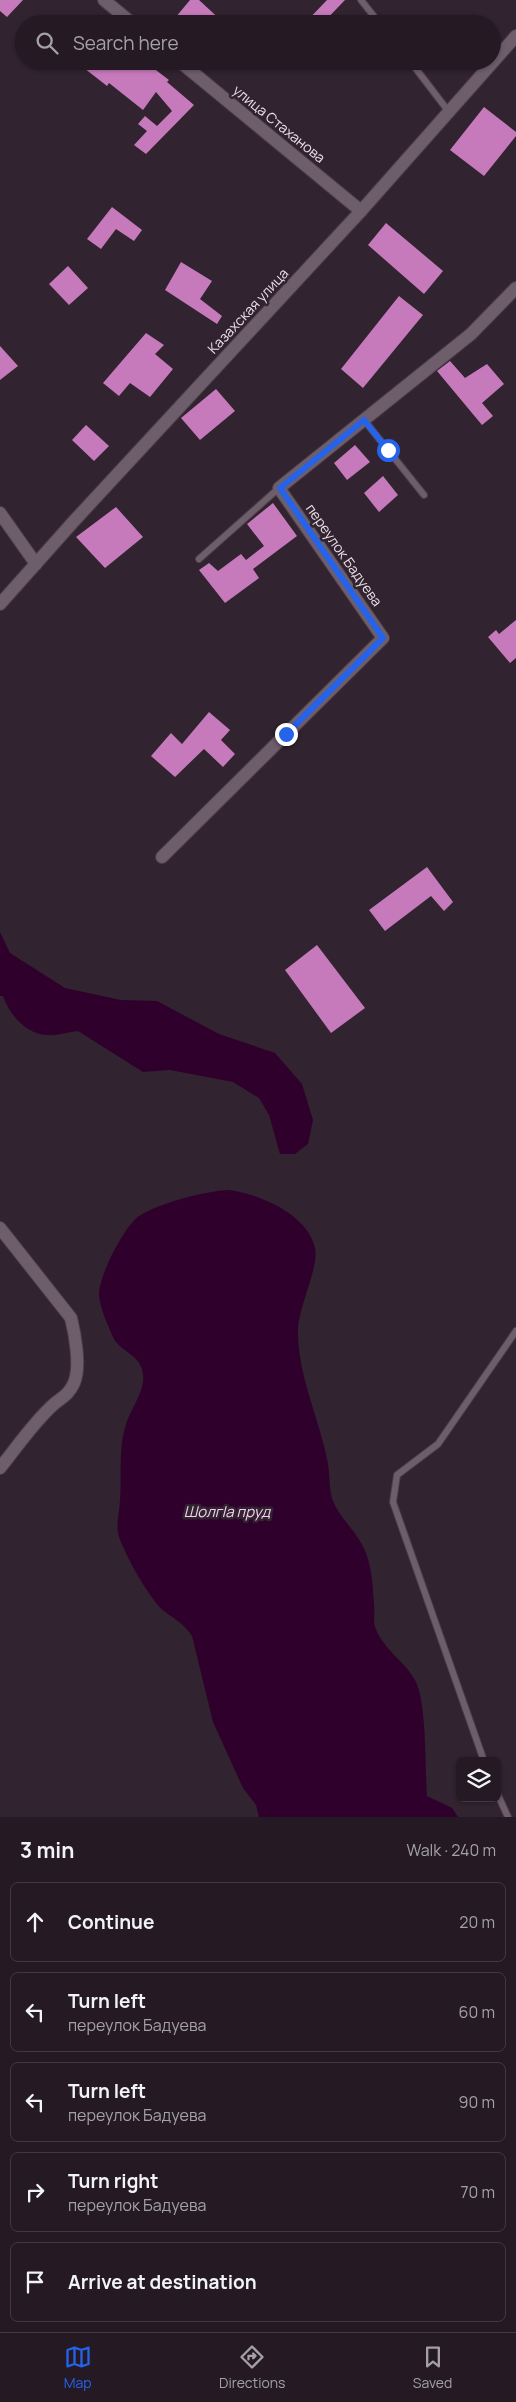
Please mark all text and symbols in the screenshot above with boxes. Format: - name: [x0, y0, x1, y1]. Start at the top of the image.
- search box: [15, 15, 501, 70]
- icon: search: [33, 29, 61, 57]
- text: Search here: [73, 30, 179, 56]
- street label: улица Стаханова: [229, 80, 329, 167]
- street label: Казахская улица: [203, 264, 292, 358]
- route start: [377, 439, 400, 462]
- street label: переулок Бадуева: [302, 500, 387, 610]
- route end: [275, 723, 298, 746]
- water label: ШолгIа пруд: [184, 1501, 271, 1522]
- map controls: [456, 1757, 501, 1802]
- button: layers: [456, 1757, 501, 1802]
- text: 3 min: [20, 1836, 74, 1864]
- text: Walk · 240 m: [406, 1839, 496, 1861]
- icon: ahead: [21, 1908, 49, 1936]
- text: Continue: [68, 1909, 154, 1935]
- text: 20 m: [459, 1911, 495, 1933]
- text: Turn left: [68, 1988, 146, 2014]
- icon: left: [21, 1998, 49, 2026]
- text: 60 m: [459, 2001, 495, 2023]
- text: переулок Бадуева: [68, 2014, 206, 2036]
- text: Turn left: [68, 2078, 146, 2104]
- icon: left: [21, 2088, 49, 2116]
- text: 90 m: [459, 2091, 495, 2113]
- text: переулок Бадуева: [68, 2104, 206, 2126]
- text: Turn right: [68, 2168, 158, 2194]
- icon: right: [21, 2178, 49, 2206]
- text: 70 m: [460, 2181, 495, 2203]
- text: переулок Бадуева: [68, 2194, 206, 2216]
- icon: arrive: [21, 2268, 49, 2296]
- text: Arrive at destination: [68, 2269, 257, 2295]
- tab: Map: [64, 2343, 92, 2392]
- tab: Directions: [219, 2343, 285, 2392]
- tab: Saved: [413, 2343, 452, 2392]

